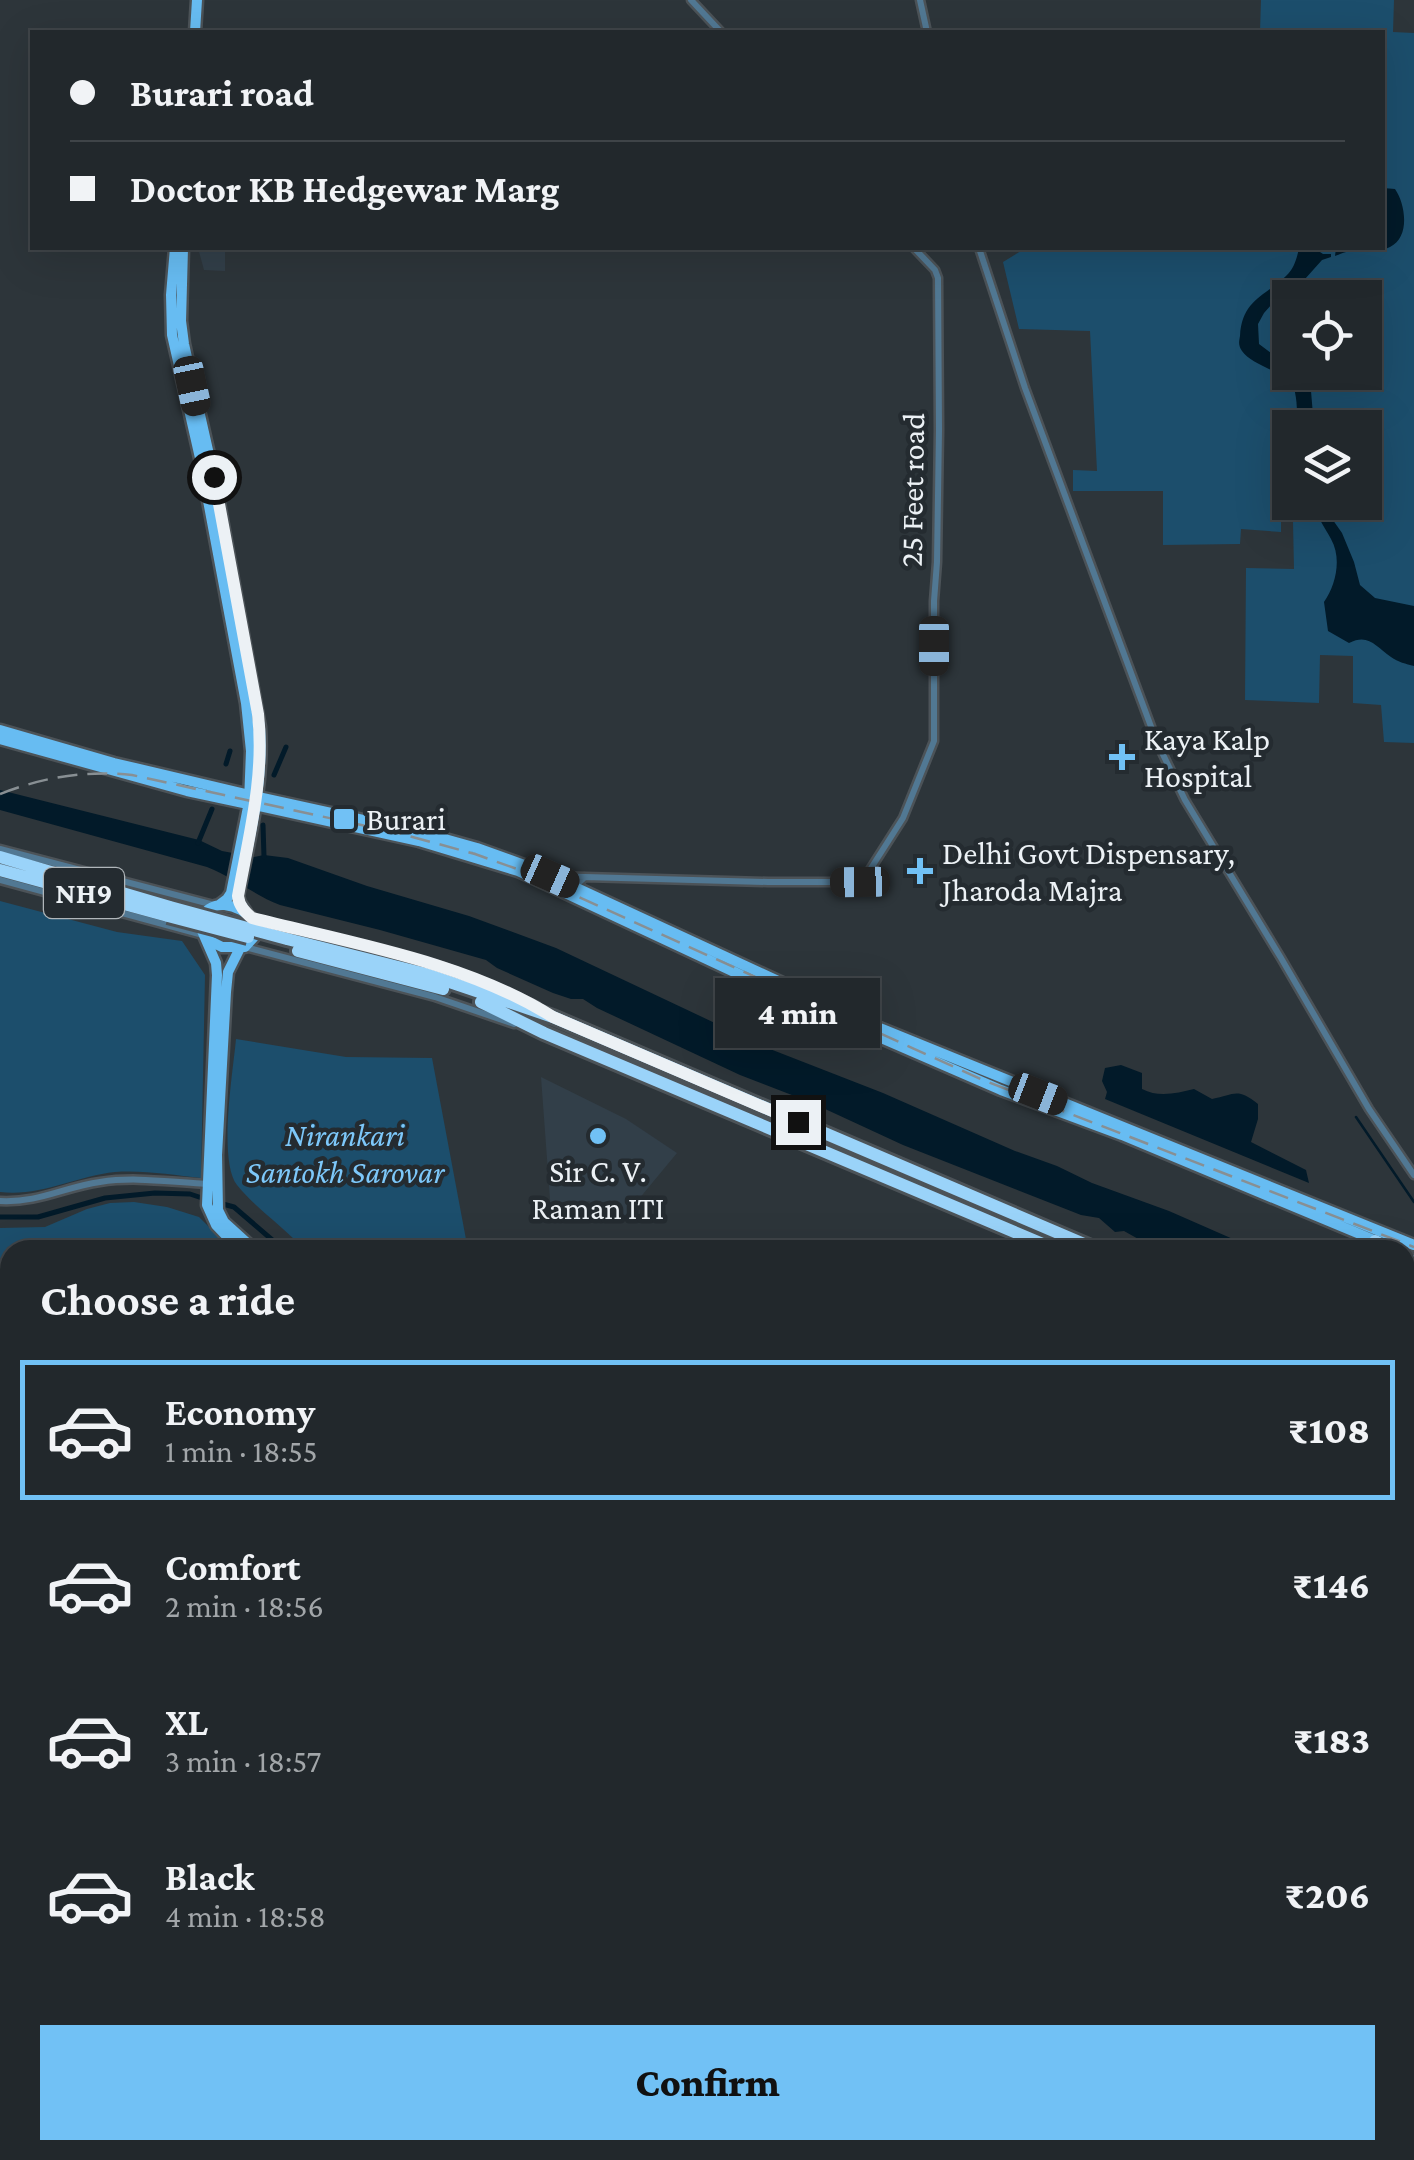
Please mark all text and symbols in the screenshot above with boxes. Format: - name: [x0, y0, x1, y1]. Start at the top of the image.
- text: Burari road: [130, 72, 314, 114]
- text: Doctor KB Hedgewar Marg: [130, 168, 560, 210]
- map controls: [1272, 280, 1382, 520]
- button: locate: [1272, 280, 1382, 390]
- car: [171, 354, 213, 418]
- button: layers: [1272, 410, 1382, 520]
- street label: 25 Feet road: [893, 412, 931, 567]
- route start: [192, 455, 237, 500]
- car: [919, 616, 949, 676]
- place label: Kaya Kalp Hospital: [1144, 721, 1270, 794]
- marker: Kaya Kalp Hospital: [1109, 744, 1135, 770]
- place label: Burari: [366, 801, 446, 837]
- marker: Burari: [331, 806, 357, 832]
- place label: Delhi Govt Dispensary, Jharoda Majra: [939, 835, 1235, 908]
- car: [516, 850, 584, 902]
- marker: Delhi Govt Dispensary, Jharoda Majra: [907, 858, 933, 884]
- car: [830, 866, 890, 898]
- road number: NH9: [44, 868, 124, 918]
- callout: 4 min: [716, 977, 880, 1047]
- text: 4 min: [758, 995, 837, 1031]
- car: [1005, 1069, 1071, 1119]
- route end: [776, 1100, 821, 1145]
- park label: Nirankari Santokh Sarovar: [246, 1117, 445, 1190]
- marker: Sir C. V. Raman ITI: [587, 1125, 609, 1147]
- place label: Sir C. V. Raman ITI: [532, 1153, 664, 1226]
- text: Choose a ride: [40, 1275, 295, 1325]
- icon: car: [45, 1385, 135, 1475]
- text: Economy: [165, 1391, 315, 1433]
- text: ₹108: [1288, 1409, 1370, 1451]
- text: 1 min · 18:55: [165, 1433, 318, 1469]
- icon: car: [45, 1540, 135, 1630]
- text: Comfort: [165, 1546, 301, 1588]
- text: ₹146: [1292, 1564, 1370, 1606]
- text: 2 min · 18:56: [165, 1588, 324, 1624]
- icon: car: [45, 1695, 135, 1785]
- text: XL: [165, 1701, 208, 1743]
- text: ₹183: [1293, 1719, 1370, 1761]
- text: 3 min · 18:57: [165, 1743, 321, 1779]
- icon: car: [45, 1850, 135, 1940]
- text: Black: [165, 1856, 254, 1898]
- text: ₹206: [1284, 1874, 1370, 1916]
- text: 4 min · 18:58: [165, 1898, 326, 1934]
- button: Confirm: [40, 2025, 1375, 2140]

